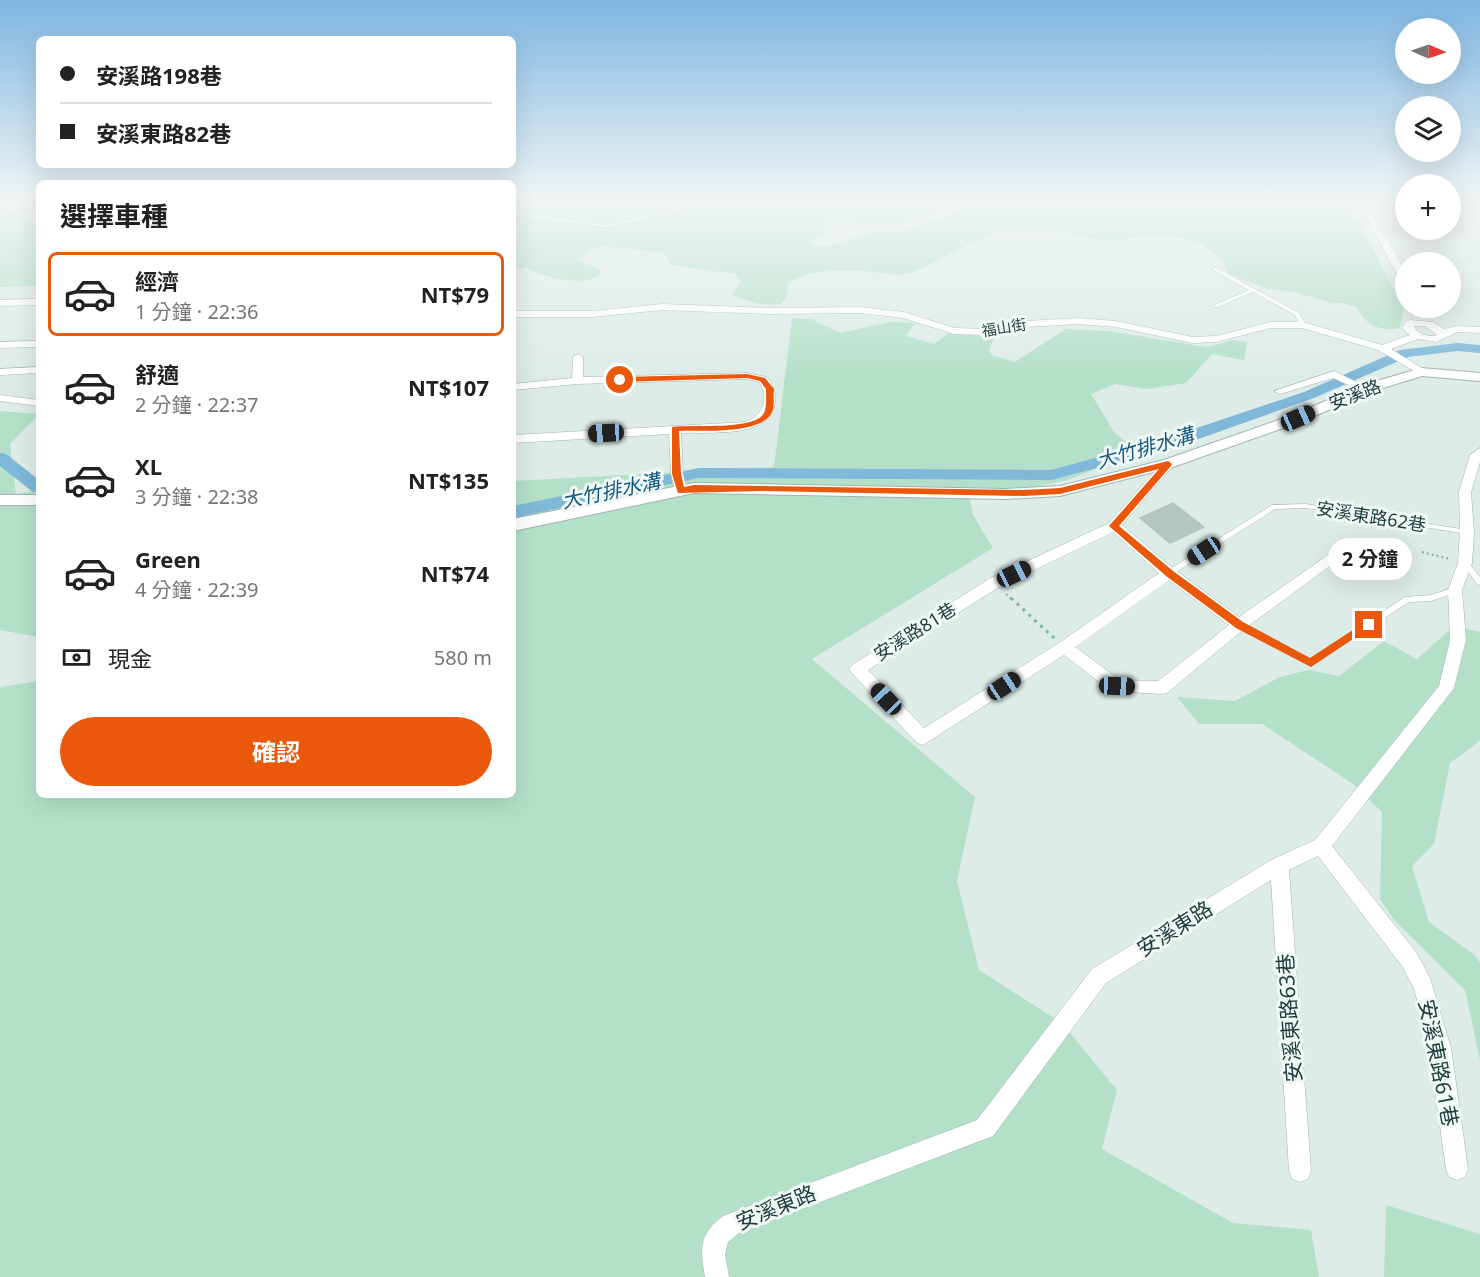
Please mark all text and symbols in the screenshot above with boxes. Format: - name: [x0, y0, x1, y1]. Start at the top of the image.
- north arrow: [1395, 18, 1461, 84]
- map controls: [1395, 18, 1461, 318]
- text: 安溪路198巷: [96, 60, 222, 90]
- button: layers: [1395, 96, 1461, 162]
- text: 安溪東路82巷: [96, 118, 231, 148]
- button: +: [1395, 174, 1461, 240]
- text: 選擇車種: [60, 197, 168, 234]
- button: −: [1395, 252, 1461, 318]
- text: 經濟: [135, 266, 179, 296]
- icon: car: [63, 267, 117, 321]
- text: NT$79: [421, 279, 489, 309]
- text: 1 分鐘 · 22:36: [135, 298, 259, 325]
- street label: 福山街: [980, 314, 1028, 340]
- text: 舒適: [135, 359, 179, 389]
- icon: car: [63, 360, 117, 414]
- route start: [606, 366, 633, 393]
- text: NT$107: [408, 372, 489, 402]
- street label: 安溪路: [1325, 373, 1384, 415]
- text: 2 分鐘 · 22:37: [135, 391, 259, 418]
- car: [1278, 402, 1318, 434]
- water label: 大竹排水溝: [1093, 420, 1200, 474]
- car: [588, 423, 624, 443]
- text: XL: [135, 451, 162, 481]
- icon: car: [63, 453, 117, 507]
- text: NT$135: [408, 465, 489, 495]
- water label: 大竹排水溝: [559, 466, 666, 514]
- text: 3 分鐘 · 22:38: [135, 483, 259, 510]
- street label: 安溪東路62巷: [1315, 496, 1428, 537]
- car: [1184, 534, 1224, 568]
- callout: 2 分鐘: [1327, 538, 1411, 580]
- text: Green: [135, 544, 201, 574]
- text: 2 分鐘: [1342, 545, 1398, 572]
- icon: car: [63, 546, 117, 600]
- text: NT$74: [421, 558, 489, 588]
- car: [994, 558, 1034, 590]
- text: 4 分鐘 · 22:39: [135, 576, 259, 603]
- street label: 安溪路81巷: [869, 596, 960, 666]
- route end: [1355, 611, 1382, 638]
- icon: cash: [60, 641, 93, 674]
- text: 現金: [108, 643, 152, 673]
- text: 580 m: [434, 644, 492, 671]
- car: [984, 669, 1024, 703]
- car: [1099, 676, 1135, 696]
- car: [867, 680, 905, 718]
- button: 確認: [60, 717, 492, 786]
- street label: 安溪東路: [1131, 894, 1218, 962]
- street label: 安溪東路63巷: [1271, 953, 1307, 1083]
- street label: 安溪東路61巷: [1413, 997, 1465, 1129]
- street label: 安溪東路: [731, 1178, 820, 1236]

